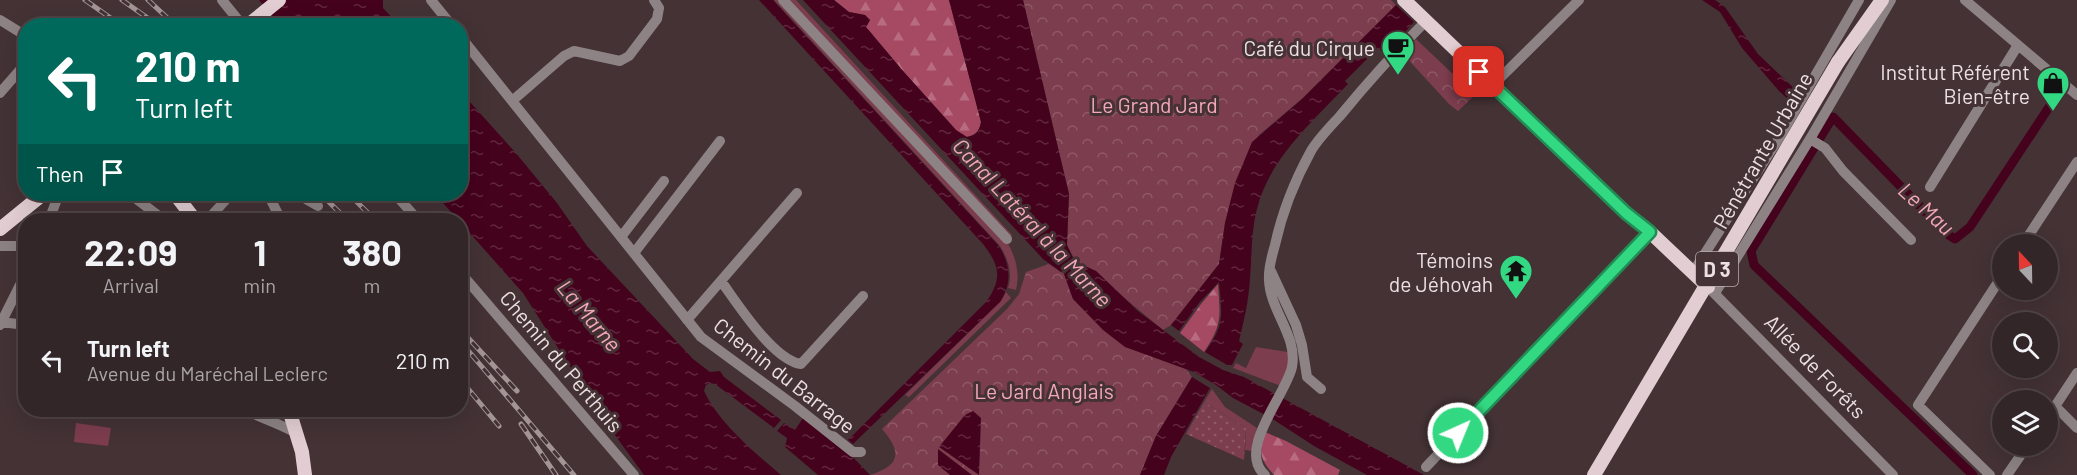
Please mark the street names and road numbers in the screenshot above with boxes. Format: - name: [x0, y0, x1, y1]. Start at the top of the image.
- street label: Pénétrante Urbaine: [1707, 67, 1817, 233]
- road number: D 3: [1696, 252, 1738, 286]
- street label: Chemin du Perthuis: [495, 285, 629, 437]
- street label: Allée de Forêts: [1760, 309, 1872, 423]
- street label: Chemin du Barrage: [709, 312, 861, 438]

